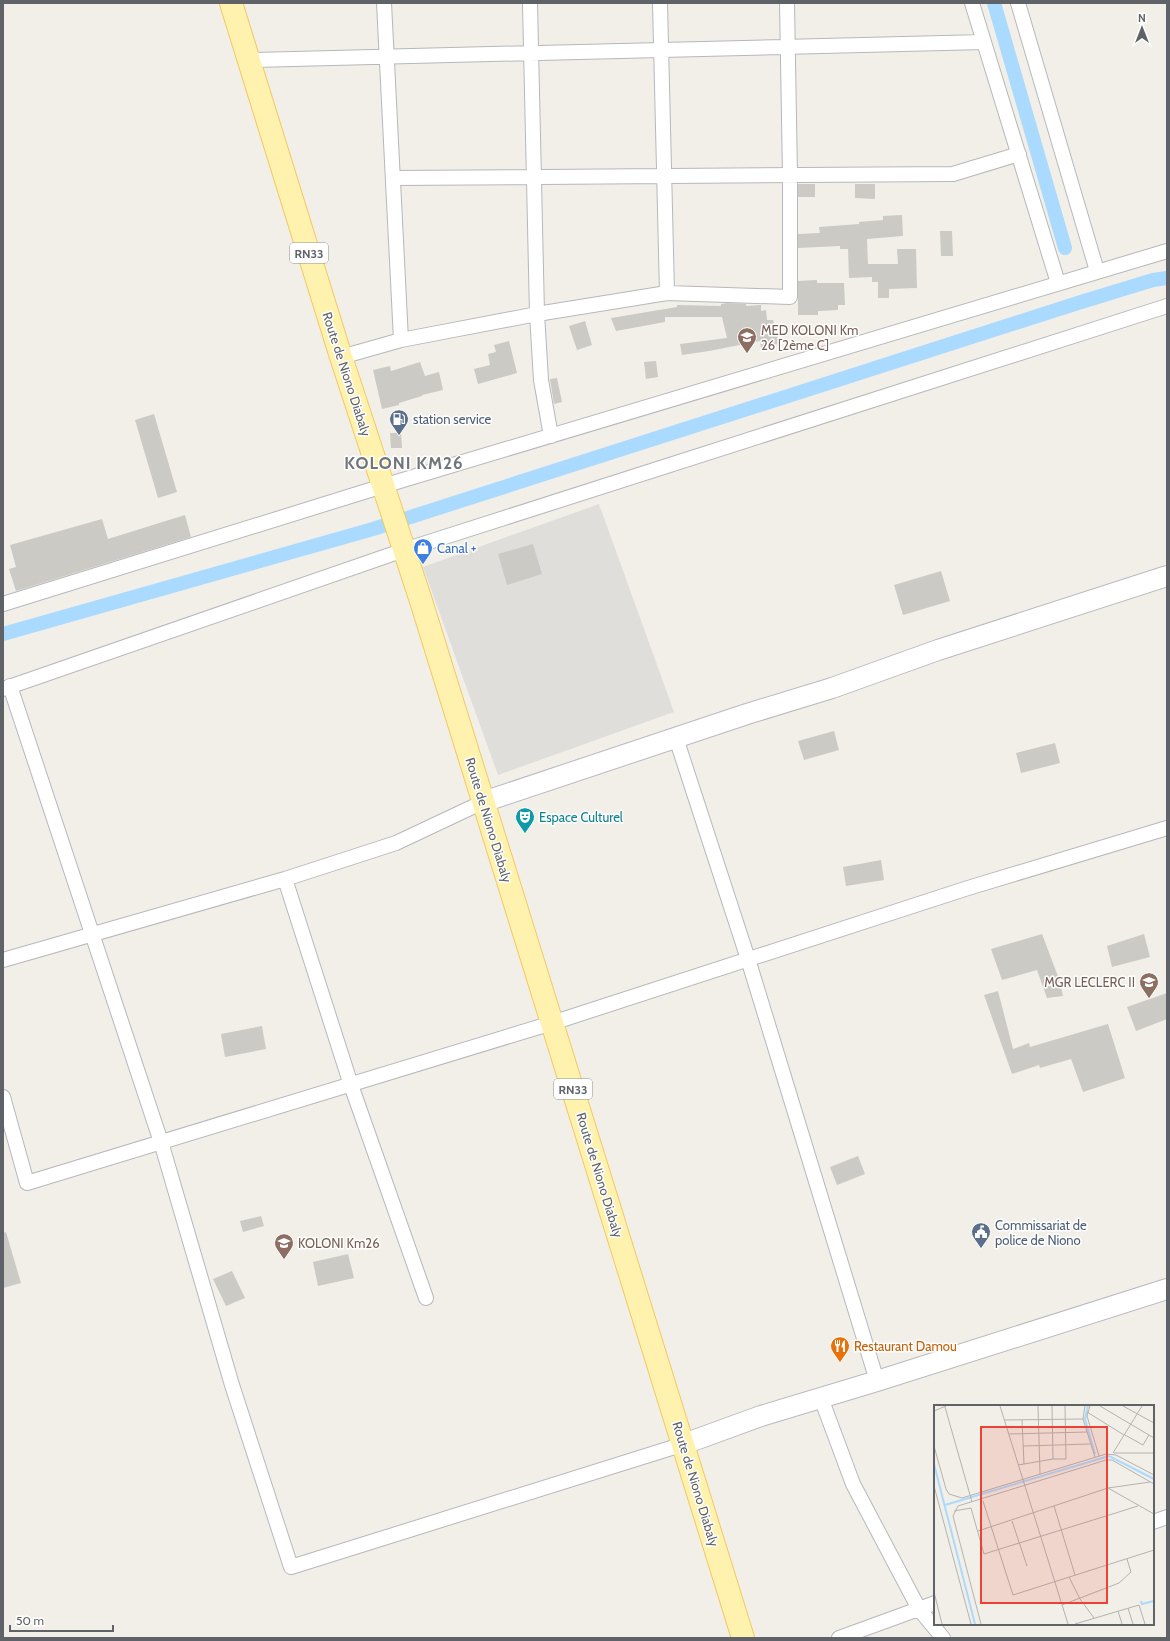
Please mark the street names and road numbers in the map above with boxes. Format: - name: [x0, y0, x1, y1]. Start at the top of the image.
- road number: RN33: [290, 243, 328, 263]
- street label: Route de Niono Diabaly: [319, 310, 375, 439]
- street label: Route de Niono Diabaly: [462, 756, 516, 885]
- road number: RN33: [554, 1079, 592, 1099]
- street label: Route de Niono Diabaly: [573, 1111, 627, 1240]
- street label: Route de Niono Diabaly: [669, 1420, 723, 1549]

